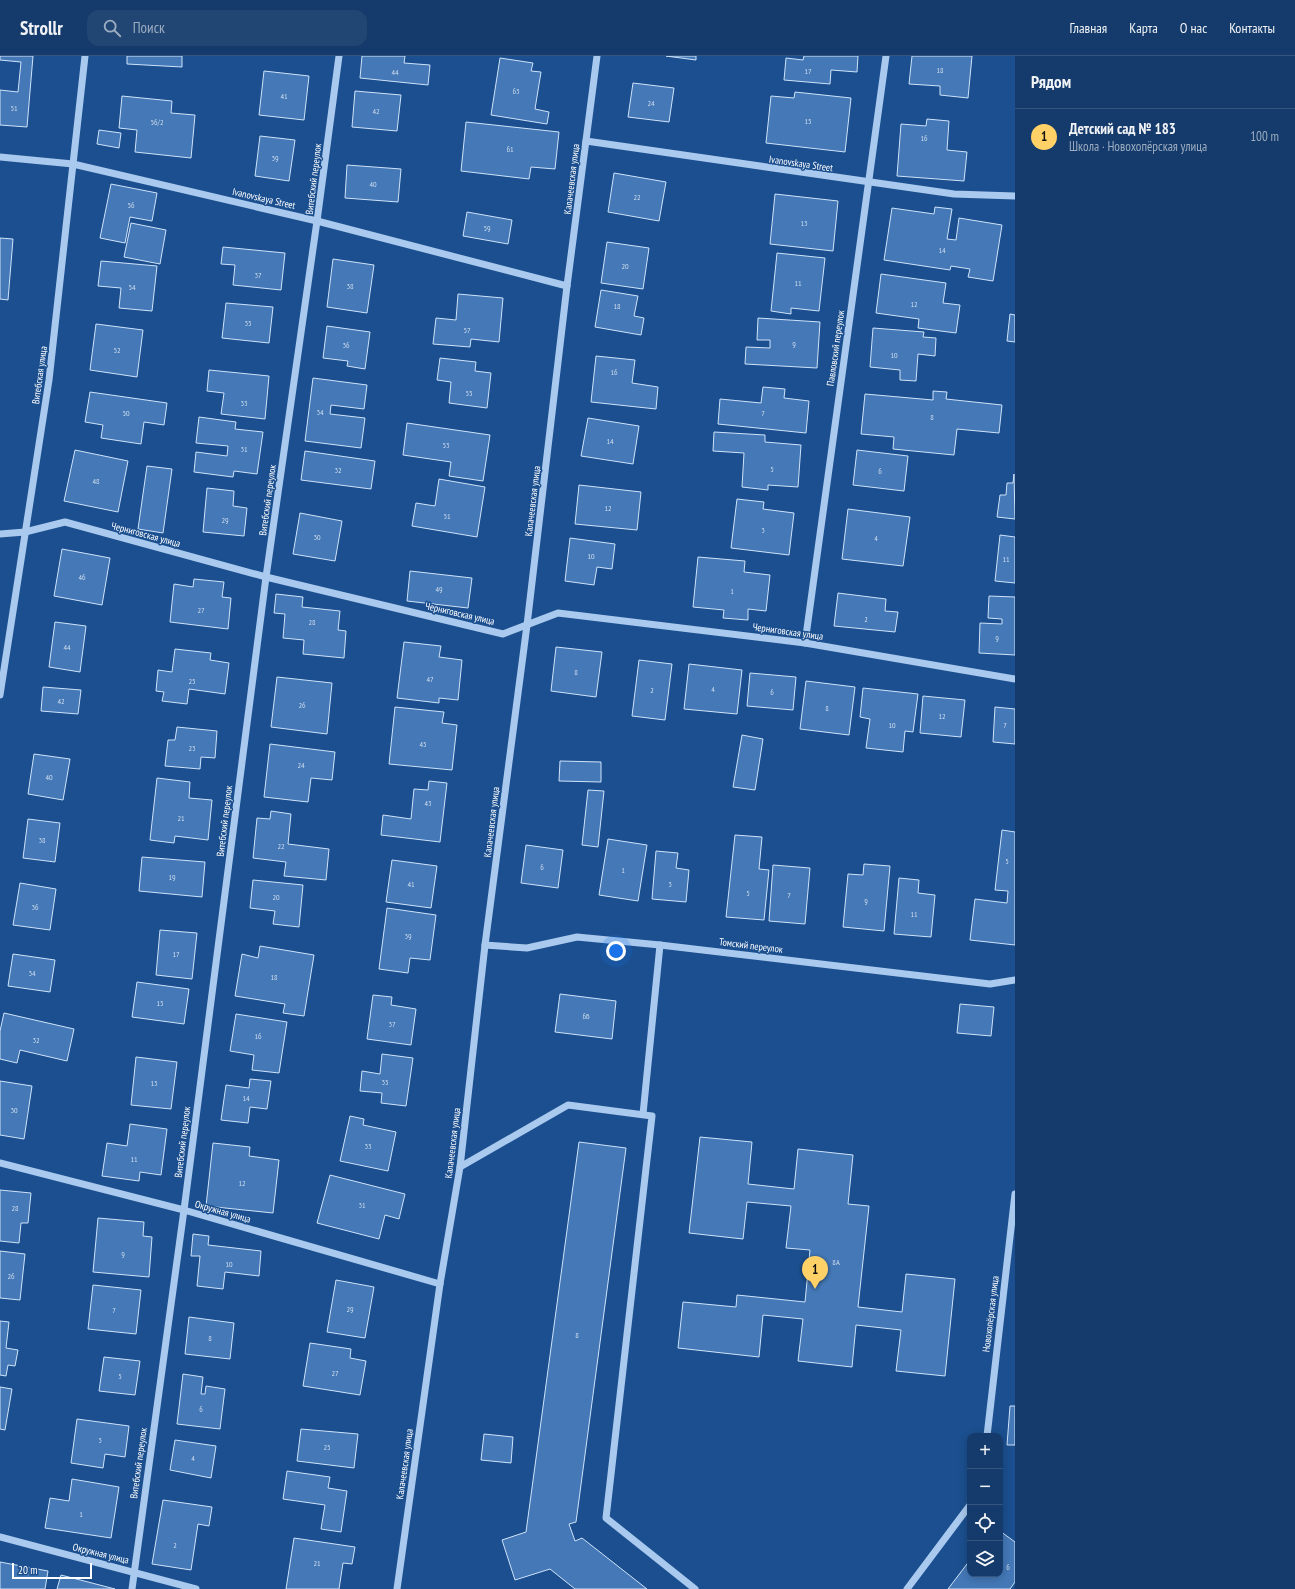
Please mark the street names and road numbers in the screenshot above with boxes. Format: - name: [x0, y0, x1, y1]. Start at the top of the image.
- street label: Витебский переулок: [303, 143, 324, 215]
- street label: Калачеевская улица: [561, 143, 582, 215]
- street label: Ivanovskaya Street: [768, 153, 834, 174]
- street label: Ivanovskaya Street: [231, 185, 297, 212]
- street label: Павловский переулок: [824, 309, 847, 387]
- street label: Витебская улица: [29, 345, 50, 405]
- street label: Витебский переулок: [256, 464, 279, 536]
- street label: Калачеевская улица: [522, 465, 543, 537]
- street label: Черниговская улица: [110, 519, 182, 550]
- street label: Черниговская улица: [424, 599, 496, 628]
- street label: Черниговская улица: [752, 620, 824, 643]
- street label: Витебский переулок: [214, 785, 235, 857]
- street label: Калачеевская улица: [481, 786, 502, 858]
- street label: Томский переулок: [718, 935, 784, 956]
- street label: Витебский переулок: [172, 1106, 193, 1178]
- street label: Калачеевская улица: [442, 1107, 463, 1179]
- street label: Окружная улица: [193, 1197, 252, 1226]
- street label: Новохопёрская улица: [979, 1275, 1002, 1353]
- street label: Витебский переулок: [127, 1427, 150, 1499]
- street label: Калачеевская улица: [393, 1428, 416, 1500]
- street label: Окружная улица: [71, 1540, 130, 1567]

